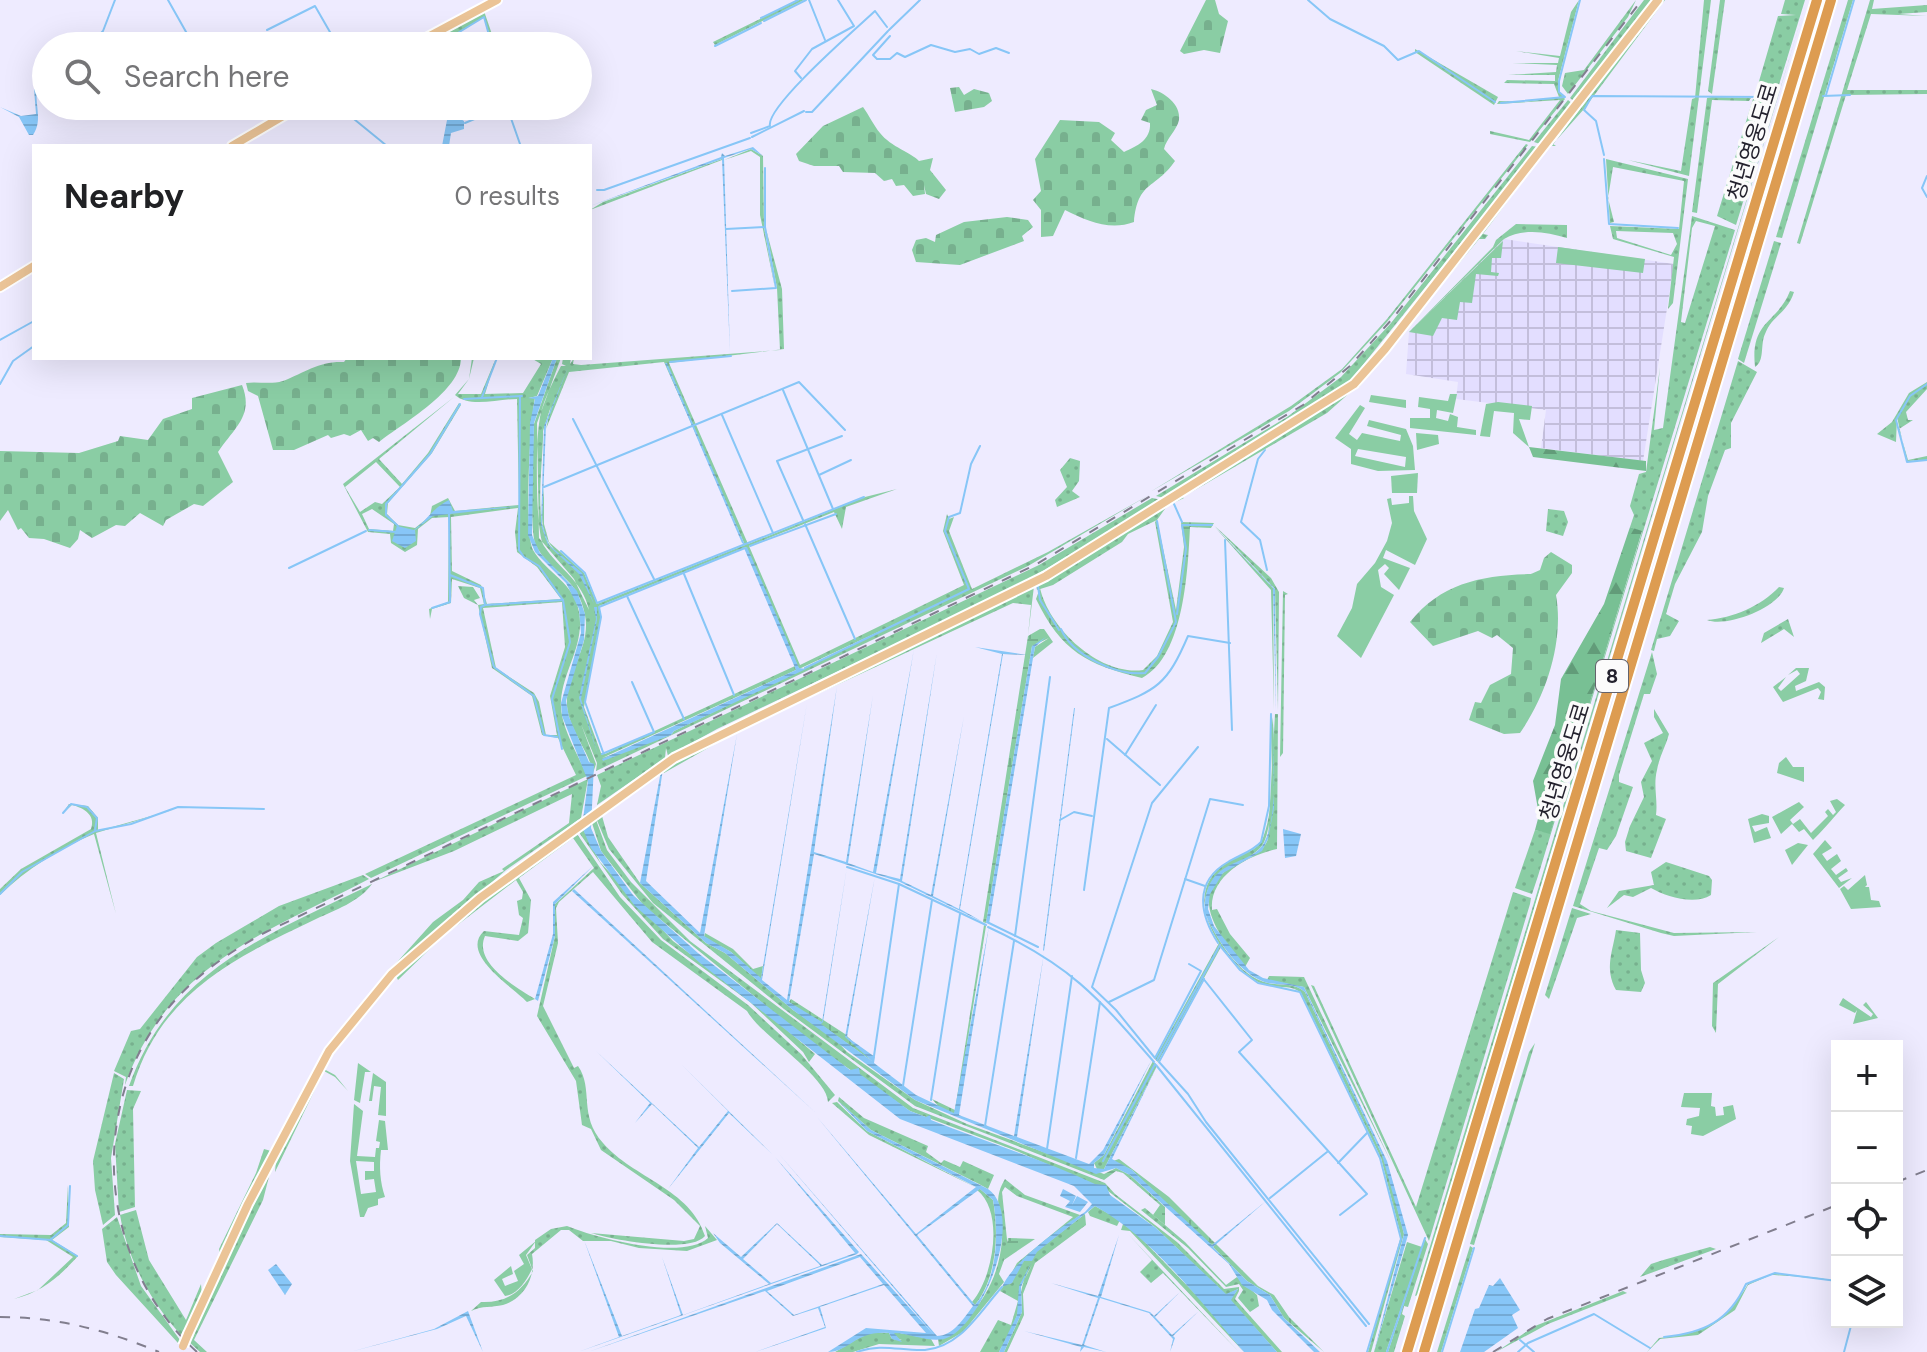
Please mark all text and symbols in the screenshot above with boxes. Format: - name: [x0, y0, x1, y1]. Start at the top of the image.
- search box: [32, 32, 592, 120]
- icon: search: [60, 54, 104, 98]
- text: Search here: [124, 57, 290, 96]
- street label: 청년영웅도로: [1721, 80, 1785, 204]
- text: Nearby: [64, 174, 184, 219]
- text: 0 results: [454, 179, 560, 213]
- road number: 8: [1596, 660, 1628, 692]
- street label: 청년영웅도로: [1533, 700, 1597, 824]
- map controls: [1831, 1040, 1903, 1328]
- button: +: [1831, 1040, 1903, 1112]
- button: −: [1831, 1112, 1903, 1184]
- button: locate: [1831, 1184, 1903, 1256]
- button: layers: [1831, 1256, 1903, 1328]

